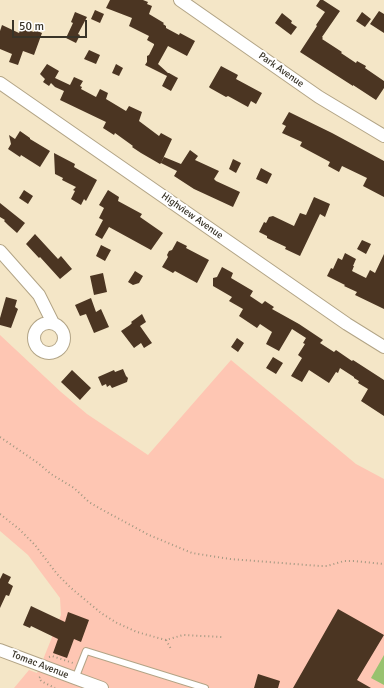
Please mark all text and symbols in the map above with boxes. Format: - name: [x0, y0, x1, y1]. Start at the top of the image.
- scale bar: [14, 12, 89, 38]
- text: 50 m: [19, 19, 44, 34]
- street label: Park Avenue: [256, 50, 306, 90]
- street label: Highview Avenue: [159, 190, 225, 242]
- street label: Tomac Avenue: [10, 649, 70, 681]

